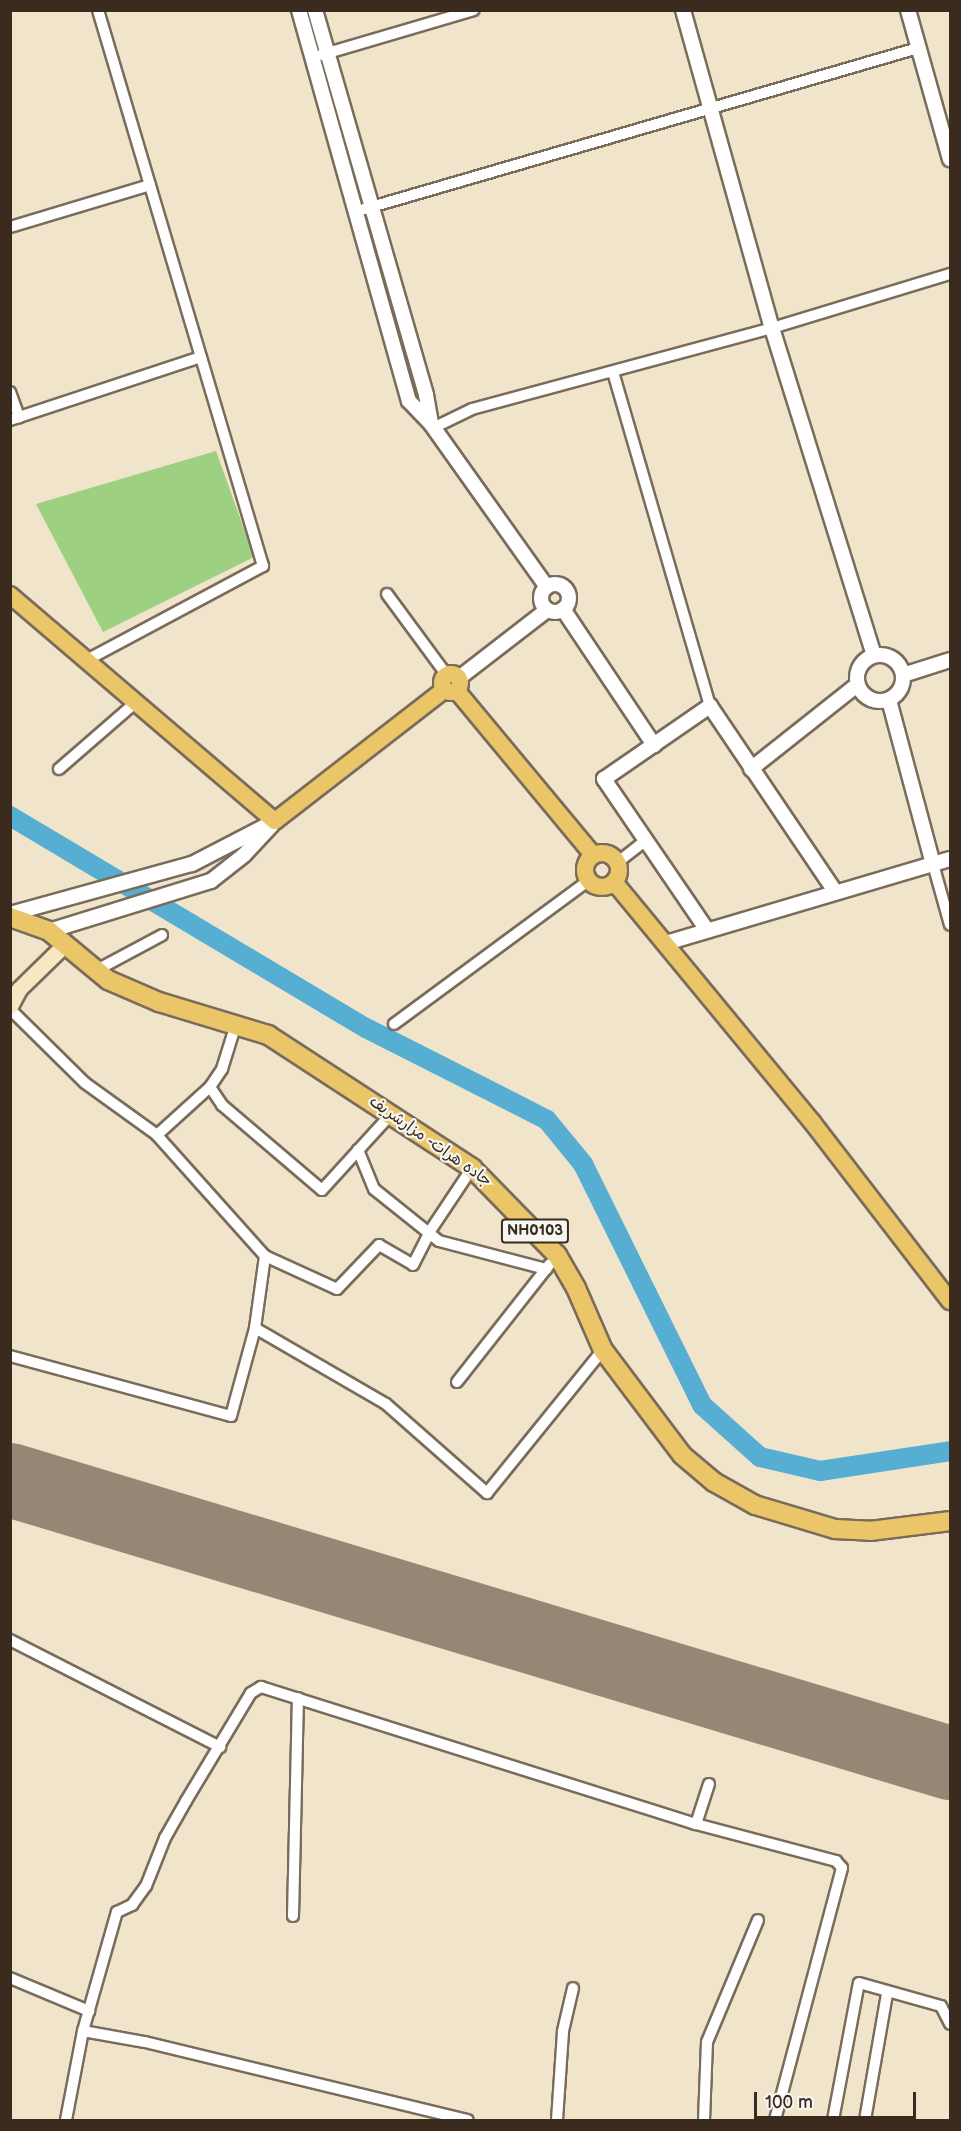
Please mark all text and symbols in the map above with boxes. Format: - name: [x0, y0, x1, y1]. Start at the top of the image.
- street label: جاده هرات- مزارشریف: [365, 1092, 495, 1192]
- road number: NH0103: [500, 1219, 570, 1243]
- scale bar: [757, 2080, 919, 2118]
- text: 100 m: [765, 2092, 813, 2113]

